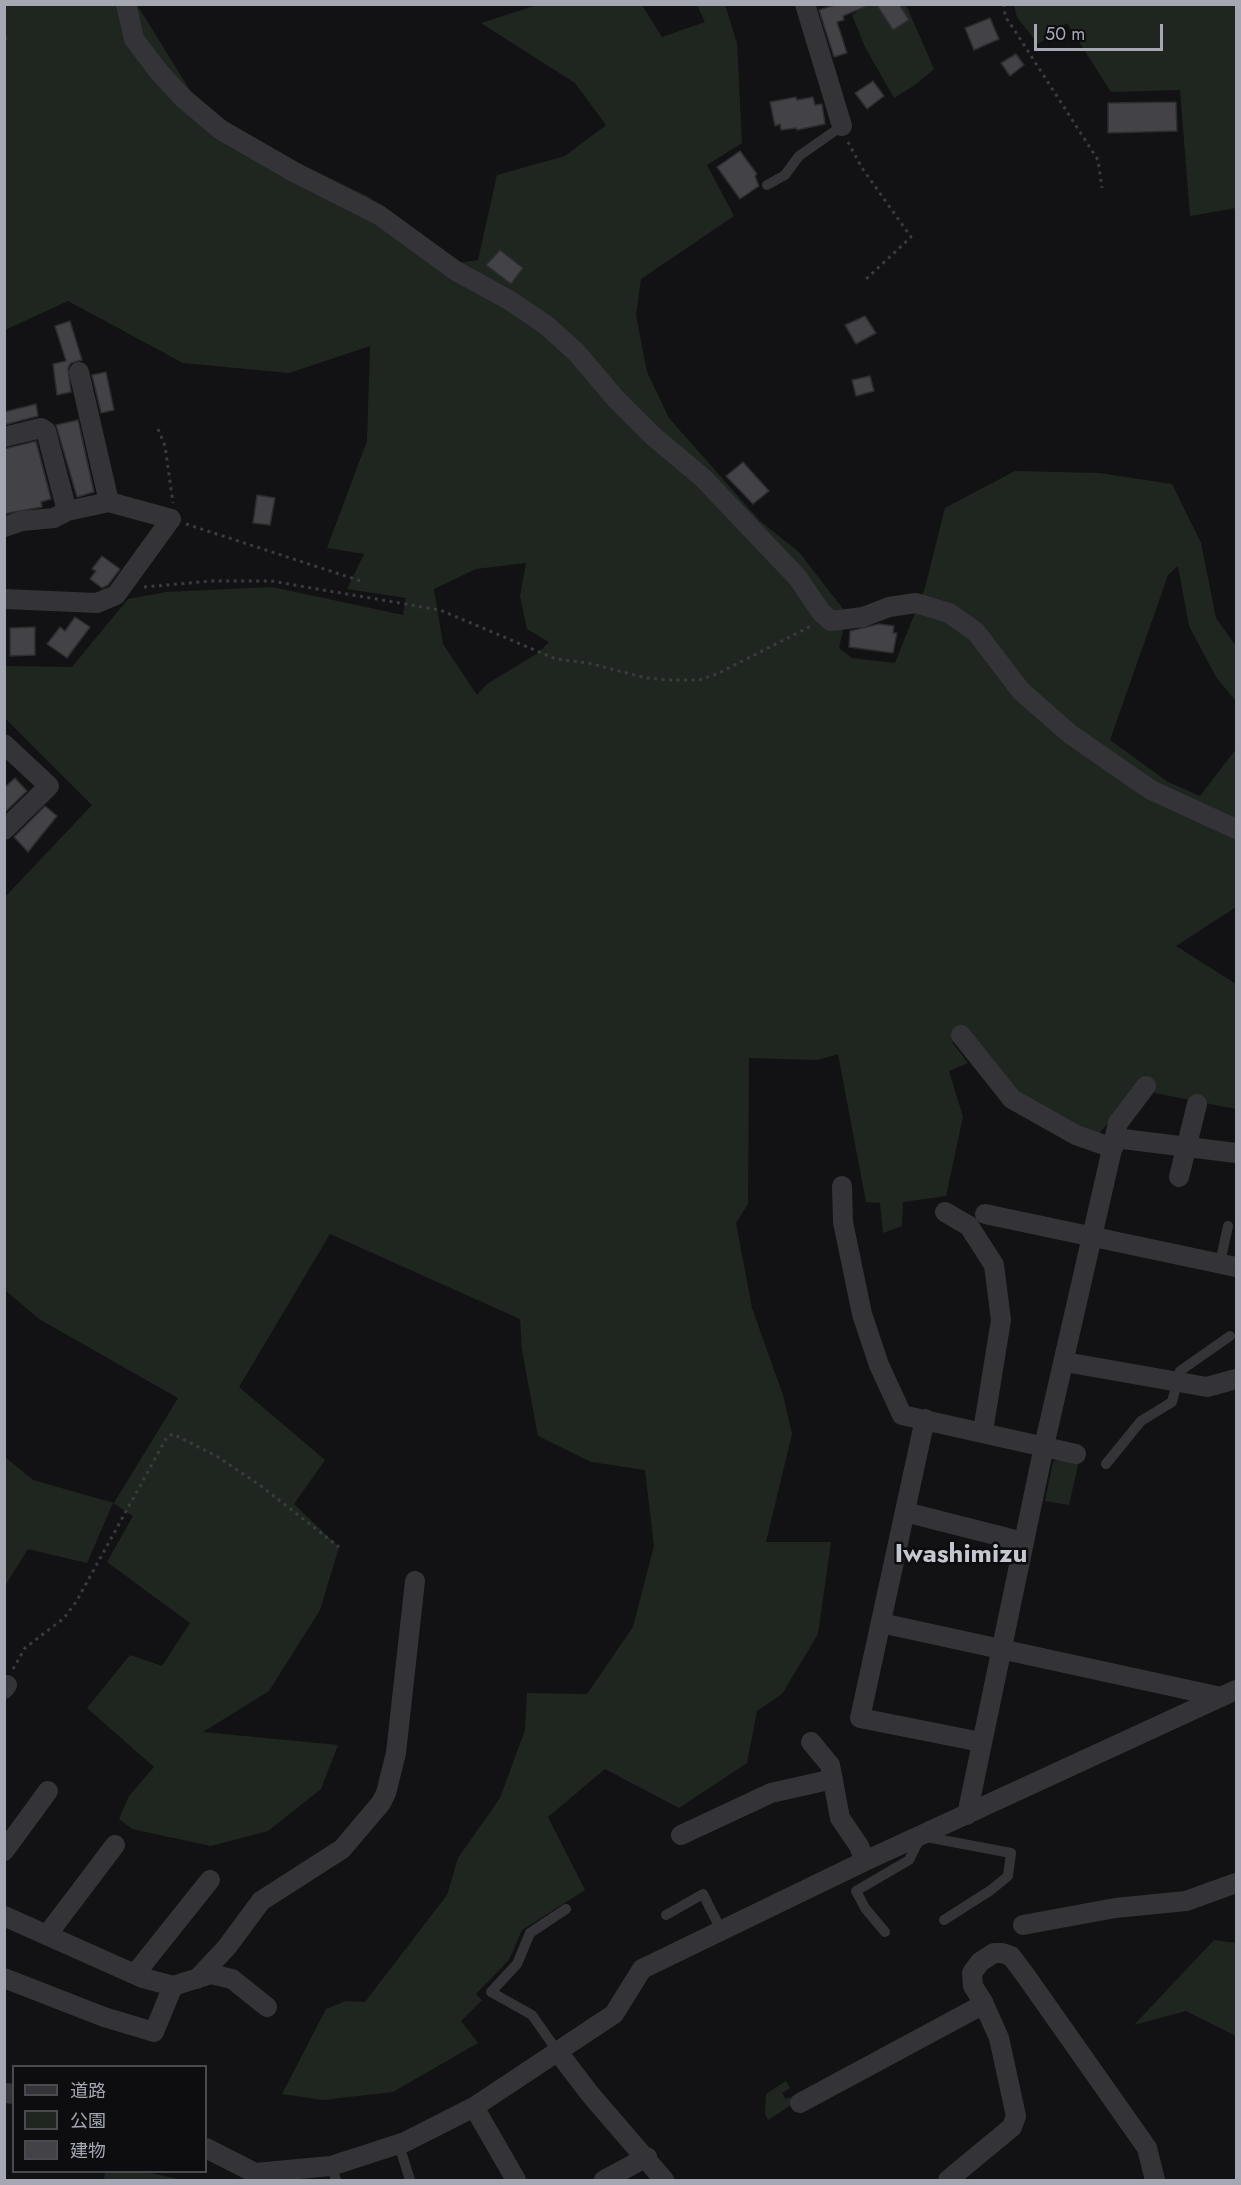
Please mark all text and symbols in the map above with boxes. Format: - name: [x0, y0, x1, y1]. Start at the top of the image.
- scale bar: [1037, 12, 1166, 50]
- text: 50 m: [1045, 21, 1085, 47]
- district label: Iwashimizu: [895, 1540, 1027, 1572]
- legend: [12, 2065, 207, 2173]
- text: 道路: [70, 2078, 106, 2104]
- text: 公園: [70, 2108, 106, 2134]
- text: 建物: [70, 2138, 106, 2164]

